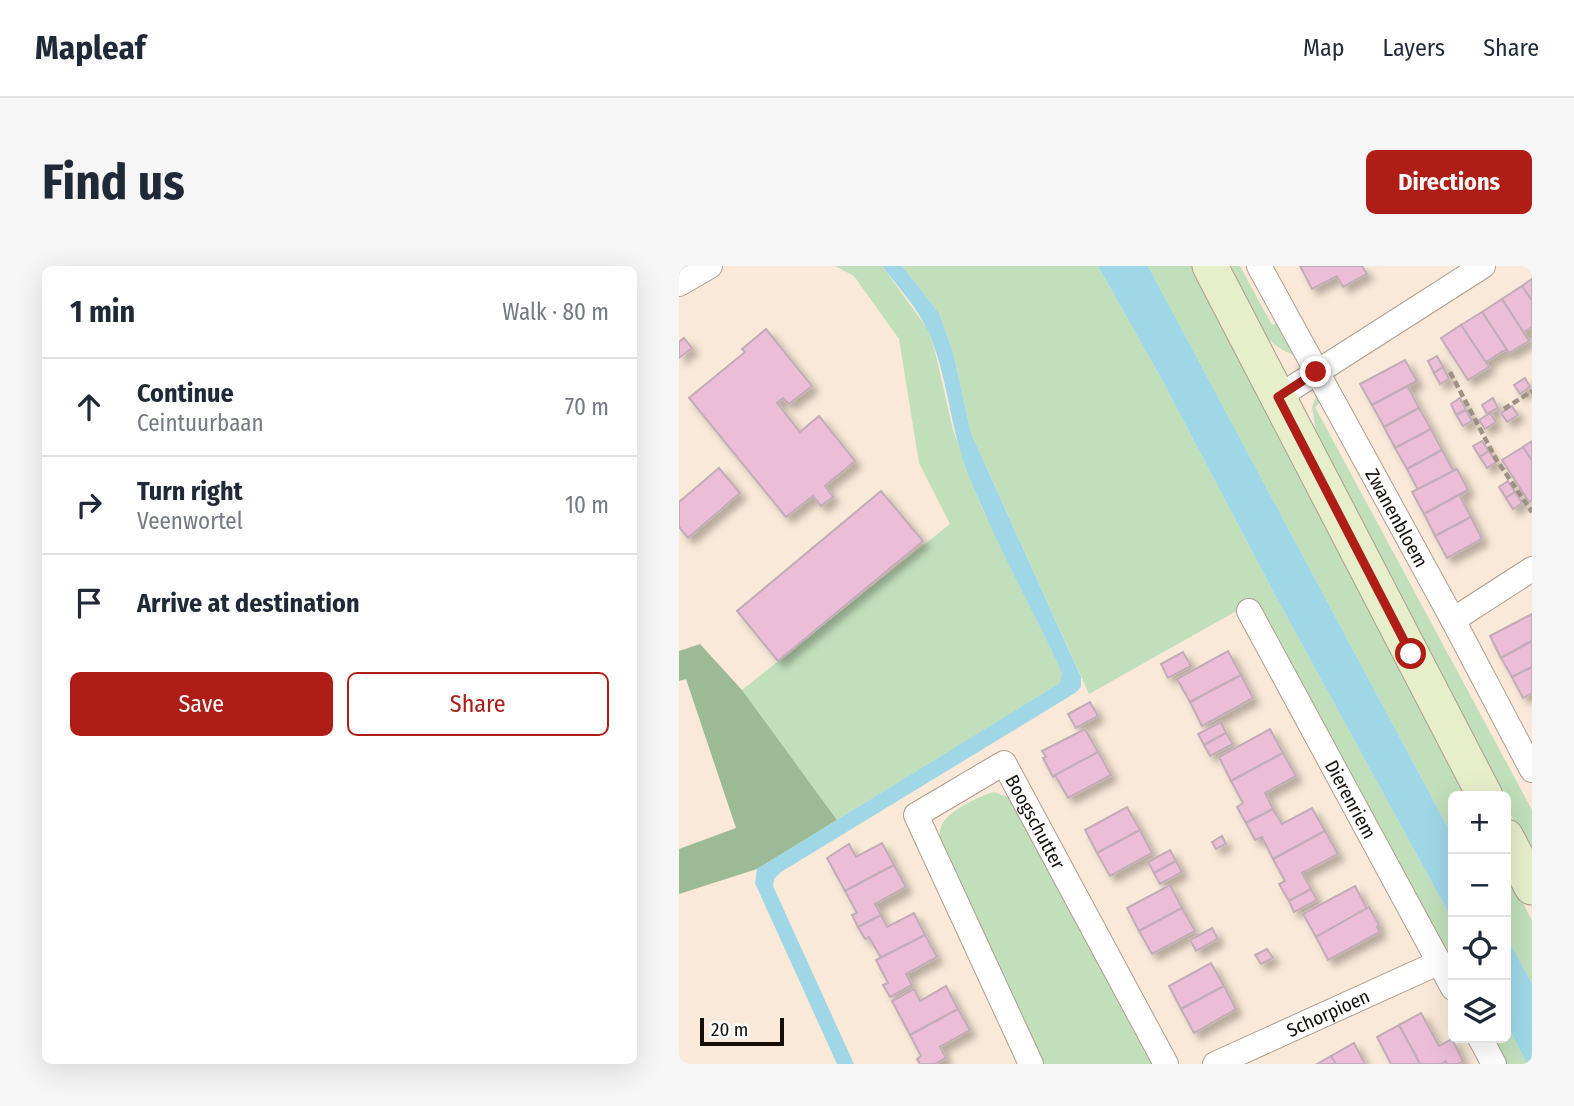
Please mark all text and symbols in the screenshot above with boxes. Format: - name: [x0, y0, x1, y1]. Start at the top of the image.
- text: Mapleaf: [35, 28, 146, 68]
- text: Map: [1303, 34, 1345, 62]
- text: Layers: [1383, 34, 1445, 62]
- text: Share: [1483, 34, 1539, 62]
- button: Directions: [1366, 150, 1532, 214]
- text: Find us: [42, 153, 185, 212]
- text: 1 min: [70, 294, 135, 330]
- text: Walk · 80 m: [502, 298, 609, 326]
- route end: [1300, 356, 1331, 387]
- text: Continue: [137, 378, 234, 409]
- icon: ahead: [70, 388, 108, 426]
- text: 70 m: [565, 393, 609, 421]
- text: Ceintuurbaan: [137, 409, 264, 437]
- street label: Zwanenbloem: [1361, 464, 1433, 571]
- text: Turn right: [137, 476, 243, 507]
- icon: right: [70, 486, 108, 524]
- text: 10 m: [565, 491, 609, 519]
- text: Veenwortel: [137, 507, 243, 535]
- icon: arrive: [70, 584, 108, 622]
- text: Arrive at destination: [137, 588, 360, 619]
- route start: [1395, 638, 1426, 669]
- button: Save: [70, 672, 333, 736]
- button: Share: [347, 672, 609, 736]
- street label: Dierenriem: [1320, 756, 1381, 843]
- street label: Boogschutter: [1001, 770, 1070, 873]
- map controls: [1448, 791, 1511, 1043]
- button: +: [1448, 791, 1511, 854]
- button: −: [1448, 854, 1511, 917]
- button: locate: [1448, 917, 1511, 980]
- button: layers: [1448, 980, 1511, 1043]
- street label: Schorpioen: [1283, 984, 1373, 1042]
- scale bar: [700, 1015, 784, 1047]
- text: 20 m: [711, 1018, 748, 1041]

